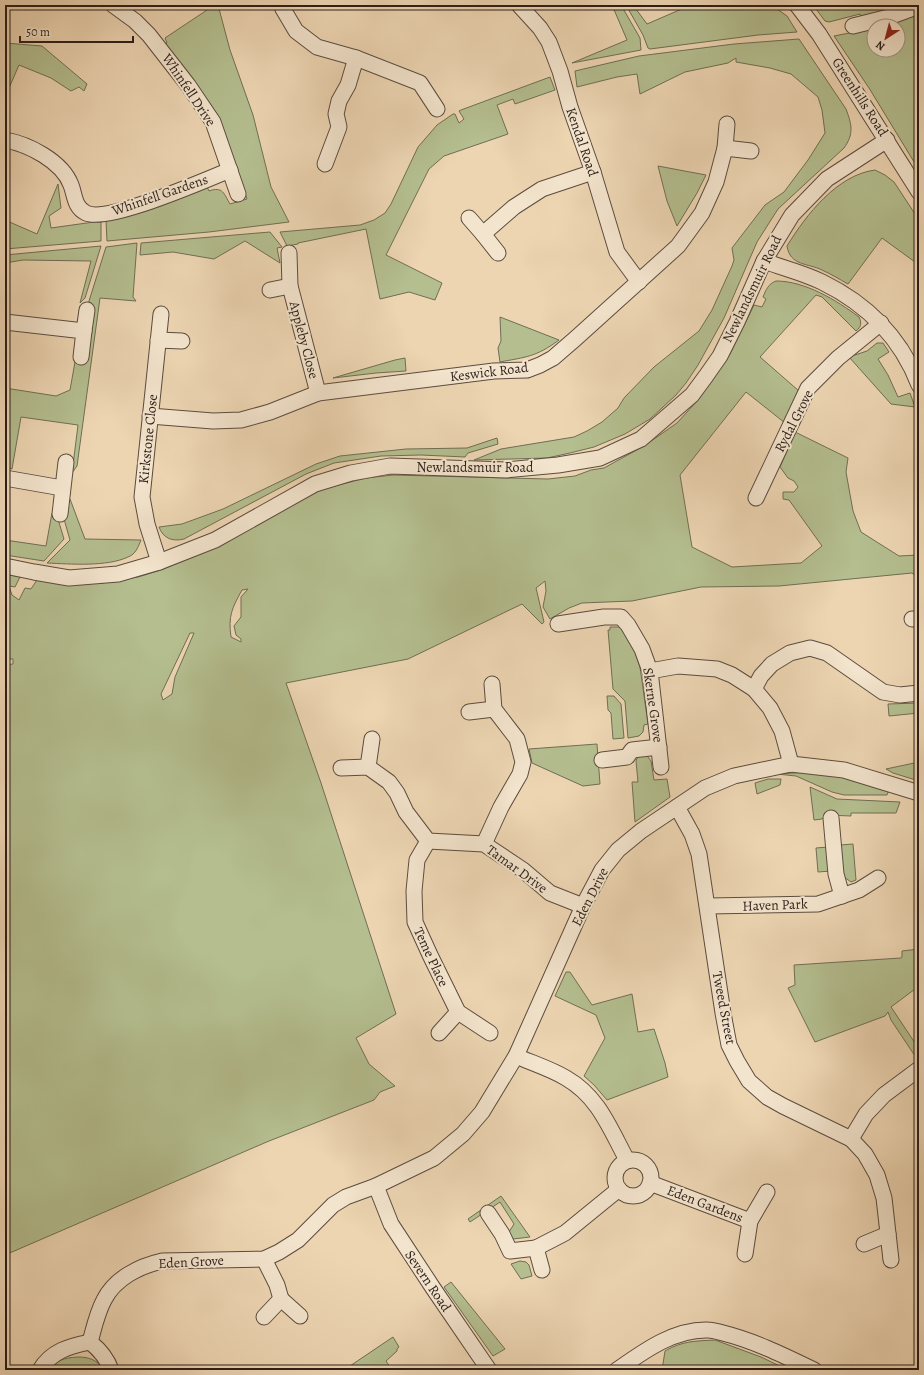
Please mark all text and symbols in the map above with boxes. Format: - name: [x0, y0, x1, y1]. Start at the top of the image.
- scale bar: [20, 18, 133, 44]
- north arrow: [866, 18, 906, 58]
- text: 50 m: [26, 24, 50, 40]
- text: N: [873, 37, 888, 54]
- street label: Whinfell Drive: [157, 49, 220, 130]
- street label: Greenhills Road: [827, 54, 893, 140]
- street label: Kendal Road: [561, 105, 603, 179]
- street label: Whinfell Gardens: [109, 170, 211, 221]
- street label: Newlandsmuir Road: [718, 232, 786, 346]
- street label: Appleby Close: [284, 298, 323, 381]
- street label: Keswick Road: [449, 358, 530, 386]
- street label: Rydal Grove: [770, 386, 818, 456]
- street label: Kirkstone Close: [134, 393, 162, 485]
- street label: Newlandsmuir Road: [416, 458, 534, 477]
- street label: Skerne Grove: [638, 666, 668, 744]
- street label: Tamar Drive: [483, 840, 551, 898]
- street label: Eden Drive: [567, 864, 613, 930]
- street label: Haven Park: [742, 894, 808, 916]
- street label: Teme Place: [409, 924, 453, 990]
- street label: Tweed Street: [708, 970, 740, 1046]
- street label: Eden Gardens: [664, 1181, 746, 1227]
- street label: Severn Road: [400, 1246, 456, 1316]
- street label: Eden Grove: [158, 1251, 224, 1273]

